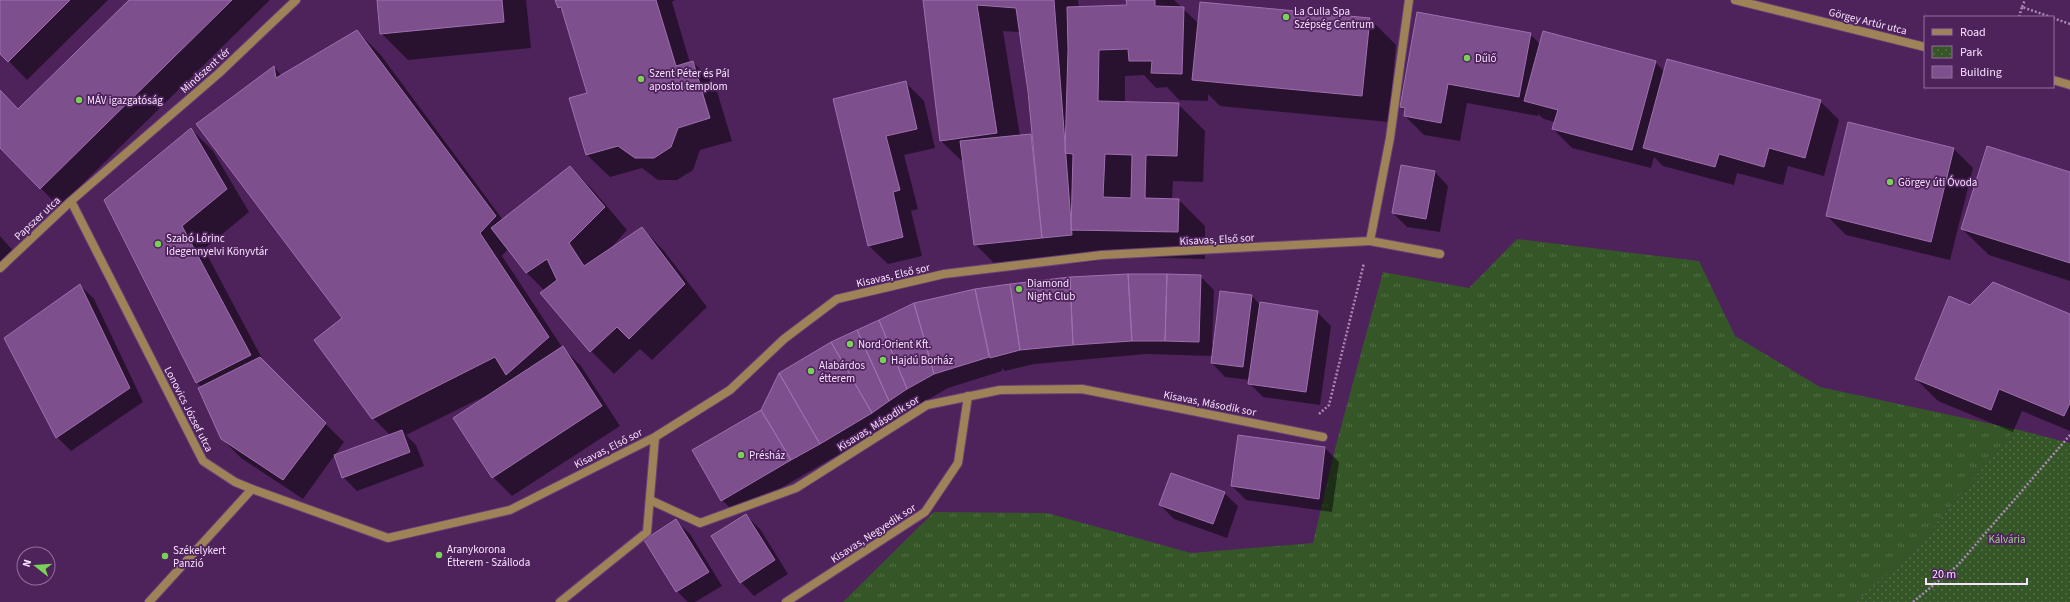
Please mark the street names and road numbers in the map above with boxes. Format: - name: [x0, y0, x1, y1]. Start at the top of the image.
- street label: Görgey Artúr utca: [1827, 5, 1909, 38]
- street label: Mindszent tér: [177, 44, 234, 97]
- street label: Papszer utca: [11, 193, 64, 244]
- street label: Kisavas, Első sor: [1179, 230, 1255, 249]
- street label: Kisavas, Első sor: [855, 260, 932, 291]
- street label: Lonovics József utca: [161, 364, 217, 455]
- street label: Kisavas, Második sor: [1162, 387, 1258, 420]
- street label: Kisavas, Második sor: [834, 392, 922, 455]
- street label: Kisavas, Első sor: [571, 425, 645, 472]
- street label: Kisavas, Negyedik sor: [828, 500, 919, 567]

